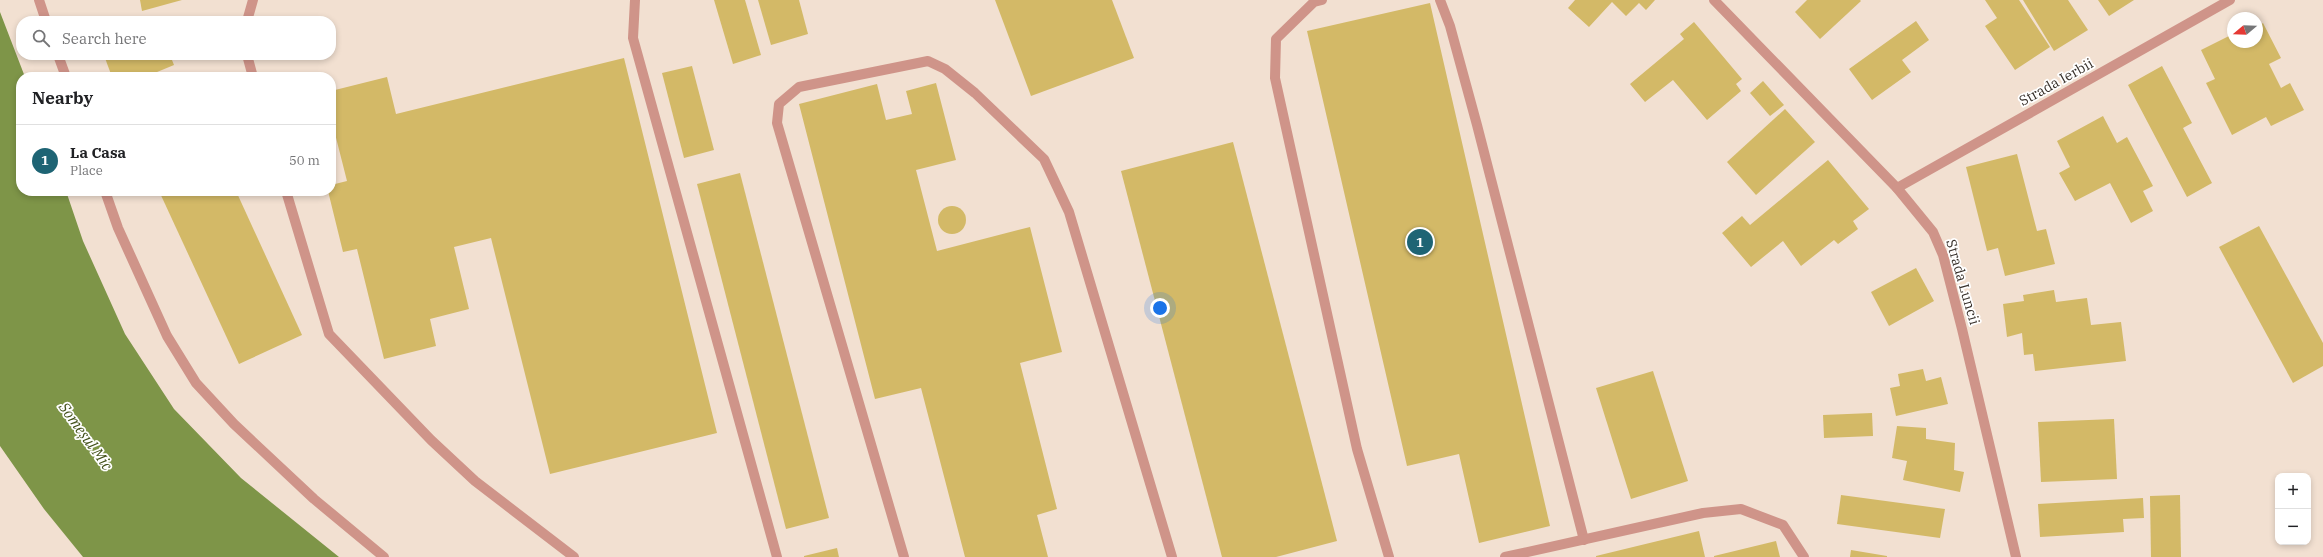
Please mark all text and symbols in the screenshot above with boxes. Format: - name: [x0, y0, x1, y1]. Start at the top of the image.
- north arrow: [2227, 12, 2263, 48]
- search box: [16, 16, 336, 60]
- icon: search: [30, 27, 52, 49]
- text: Search here: [62, 29, 147, 48]
- street label: Strada Ierbii: [2016, 54, 2096, 110]
- text: Nearby: [32, 87, 93, 109]
- text: La Casa: [70, 143, 126, 162]
- text: 1: [41, 152, 49, 169]
- text: 50 m: [289, 152, 320, 169]
- text: Place: [70, 162, 103, 179]
- pin: 1: [1407, 227, 1433, 257]
- street label: Strada Luncii: [1942, 237, 1984, 327]
- your location: [1150, 298, 1170, 318]
- water label: Someșul Mic: [54, 397, 117, 474]
- map controls: [2275, 473, 2311, 545]
- button: +: [2275, 473, 2311, 509]
- button: −: [2275, 509, 2311, 545]

